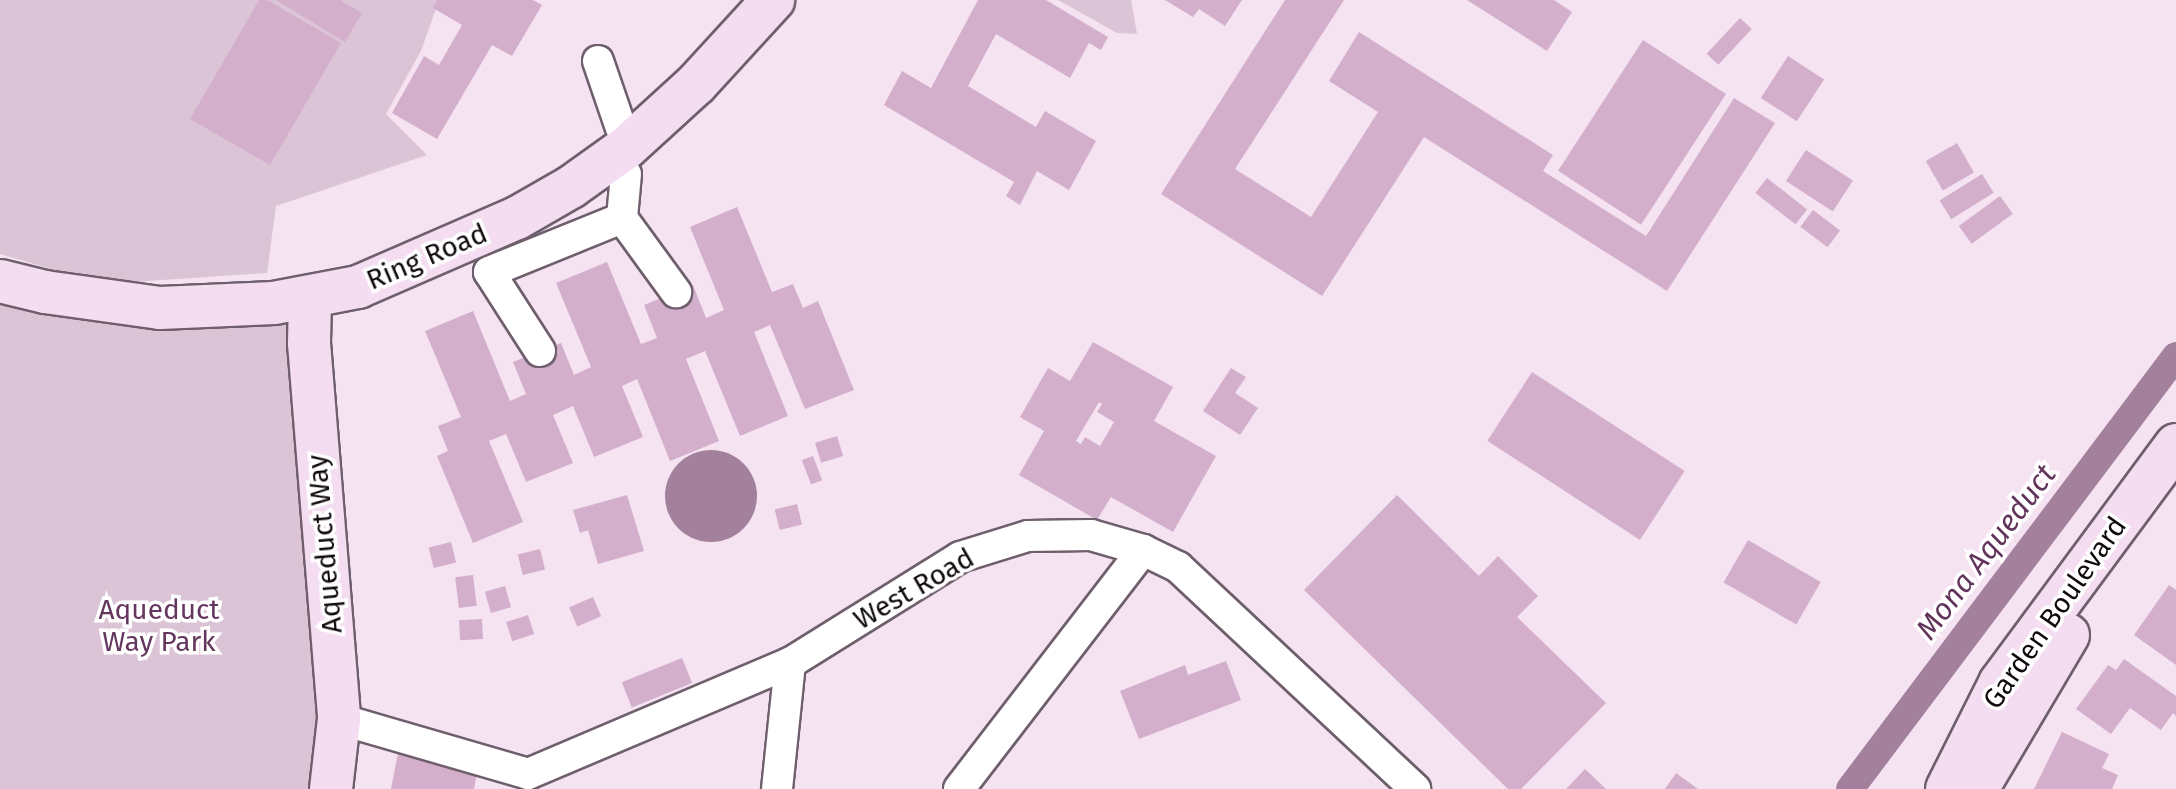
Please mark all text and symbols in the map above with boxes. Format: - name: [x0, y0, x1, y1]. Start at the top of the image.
- street label: Ring Road: [362, 217, 492, 297]
- street label: Aqueduct Way: [300, 453, 350, 635]
- water label: Mona Aqueduct: [1909, 458, 2063, 646]
- street label: Garden Boulevard: [1976, 510, 2134, 716]
- street label: West Road: [848, 541, 980, 637]
- park label: Aqueduct Way Park: [99, 593, 219, 659]

